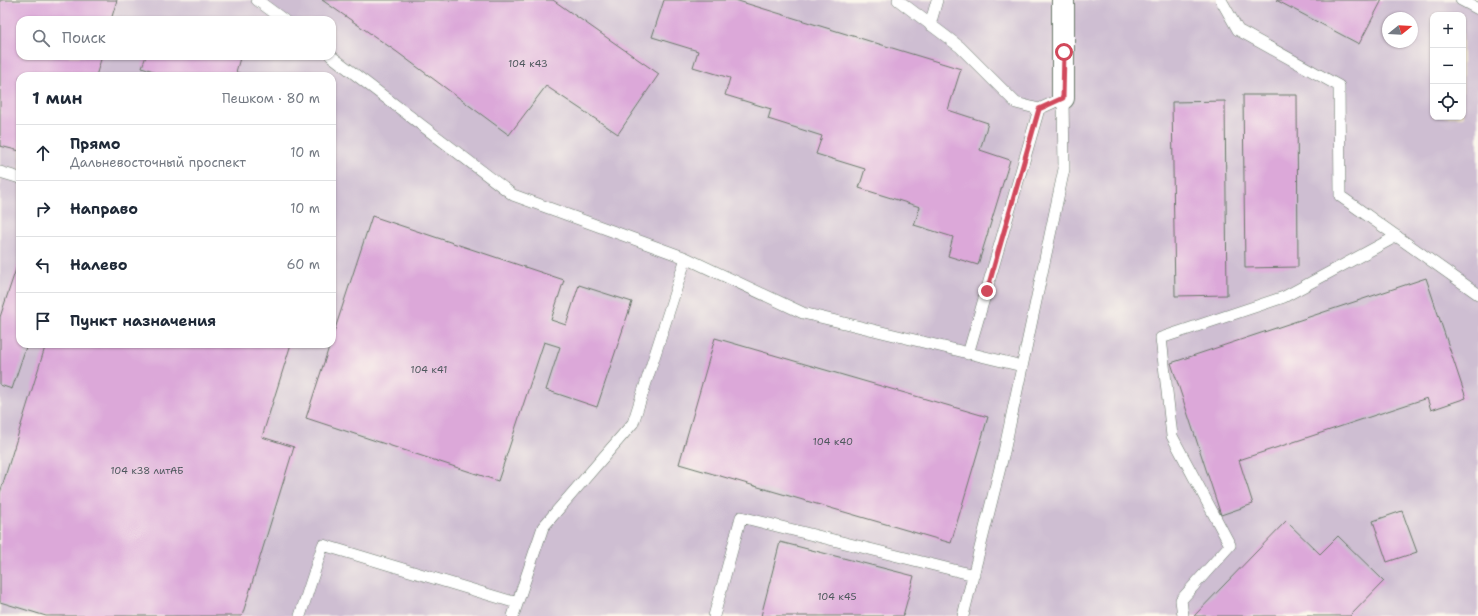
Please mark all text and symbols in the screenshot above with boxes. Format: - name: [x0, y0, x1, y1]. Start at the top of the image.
- north arrow: [1382, 12, 1418, 48]
- map controls: [1430, 12, 1466, 120]
- button: +: [1430, 12, 1466, 48]
- search box: [16, 16, 336, 60]
- icon: search: [30, 27, 52, 49]
- text: Поиск: [62, 28, 106, 48]
- route start: [1055, 43, 1073, 61]
- button: −: [1430, 48, 1466, 84]
- house number: 104 к43: [508, 57, 548, 70]
- button: locate: [1430, 84, 1466, 120]
- text: 1 мин: [32, 87, 82, 109]
- text: Пешком · 80 m: [222, 90, 320, 107]
- text: Прямо: [70, 134, 120, 154]
- icon: ahead: [32, 142, 54, 164]
- text: 10 m: [290, 144, 320, 161]
- text: Дальневосточный проспект: [70, 154, 246, 171]
- icon: right: [32, 198, 54, 220]
- text: Направо: [70, 199, 138, 219]
- text: 10 m: [290, 200, 320, 217]
- icon: left: [32, 254, 54, 276]
- text: Налево: [70, 255, 128, 275]
- text: 60 m: [287, 256, 320, 273]
- route end: [978, 282, 996, 300]
- icon: arrive: [32, 310, 54, 332]
- text: Пункт назначения: [70, 311, 216, 331]
- house number: 104 к41: [410, 363, 448, 376]
- house number: 104 к40: [813, 435, 853, 448]
- house number: 104 к38 литАБ: [110, 464, 184, 477]
- house number: 104 к45: [817, 590, 857, 603]

